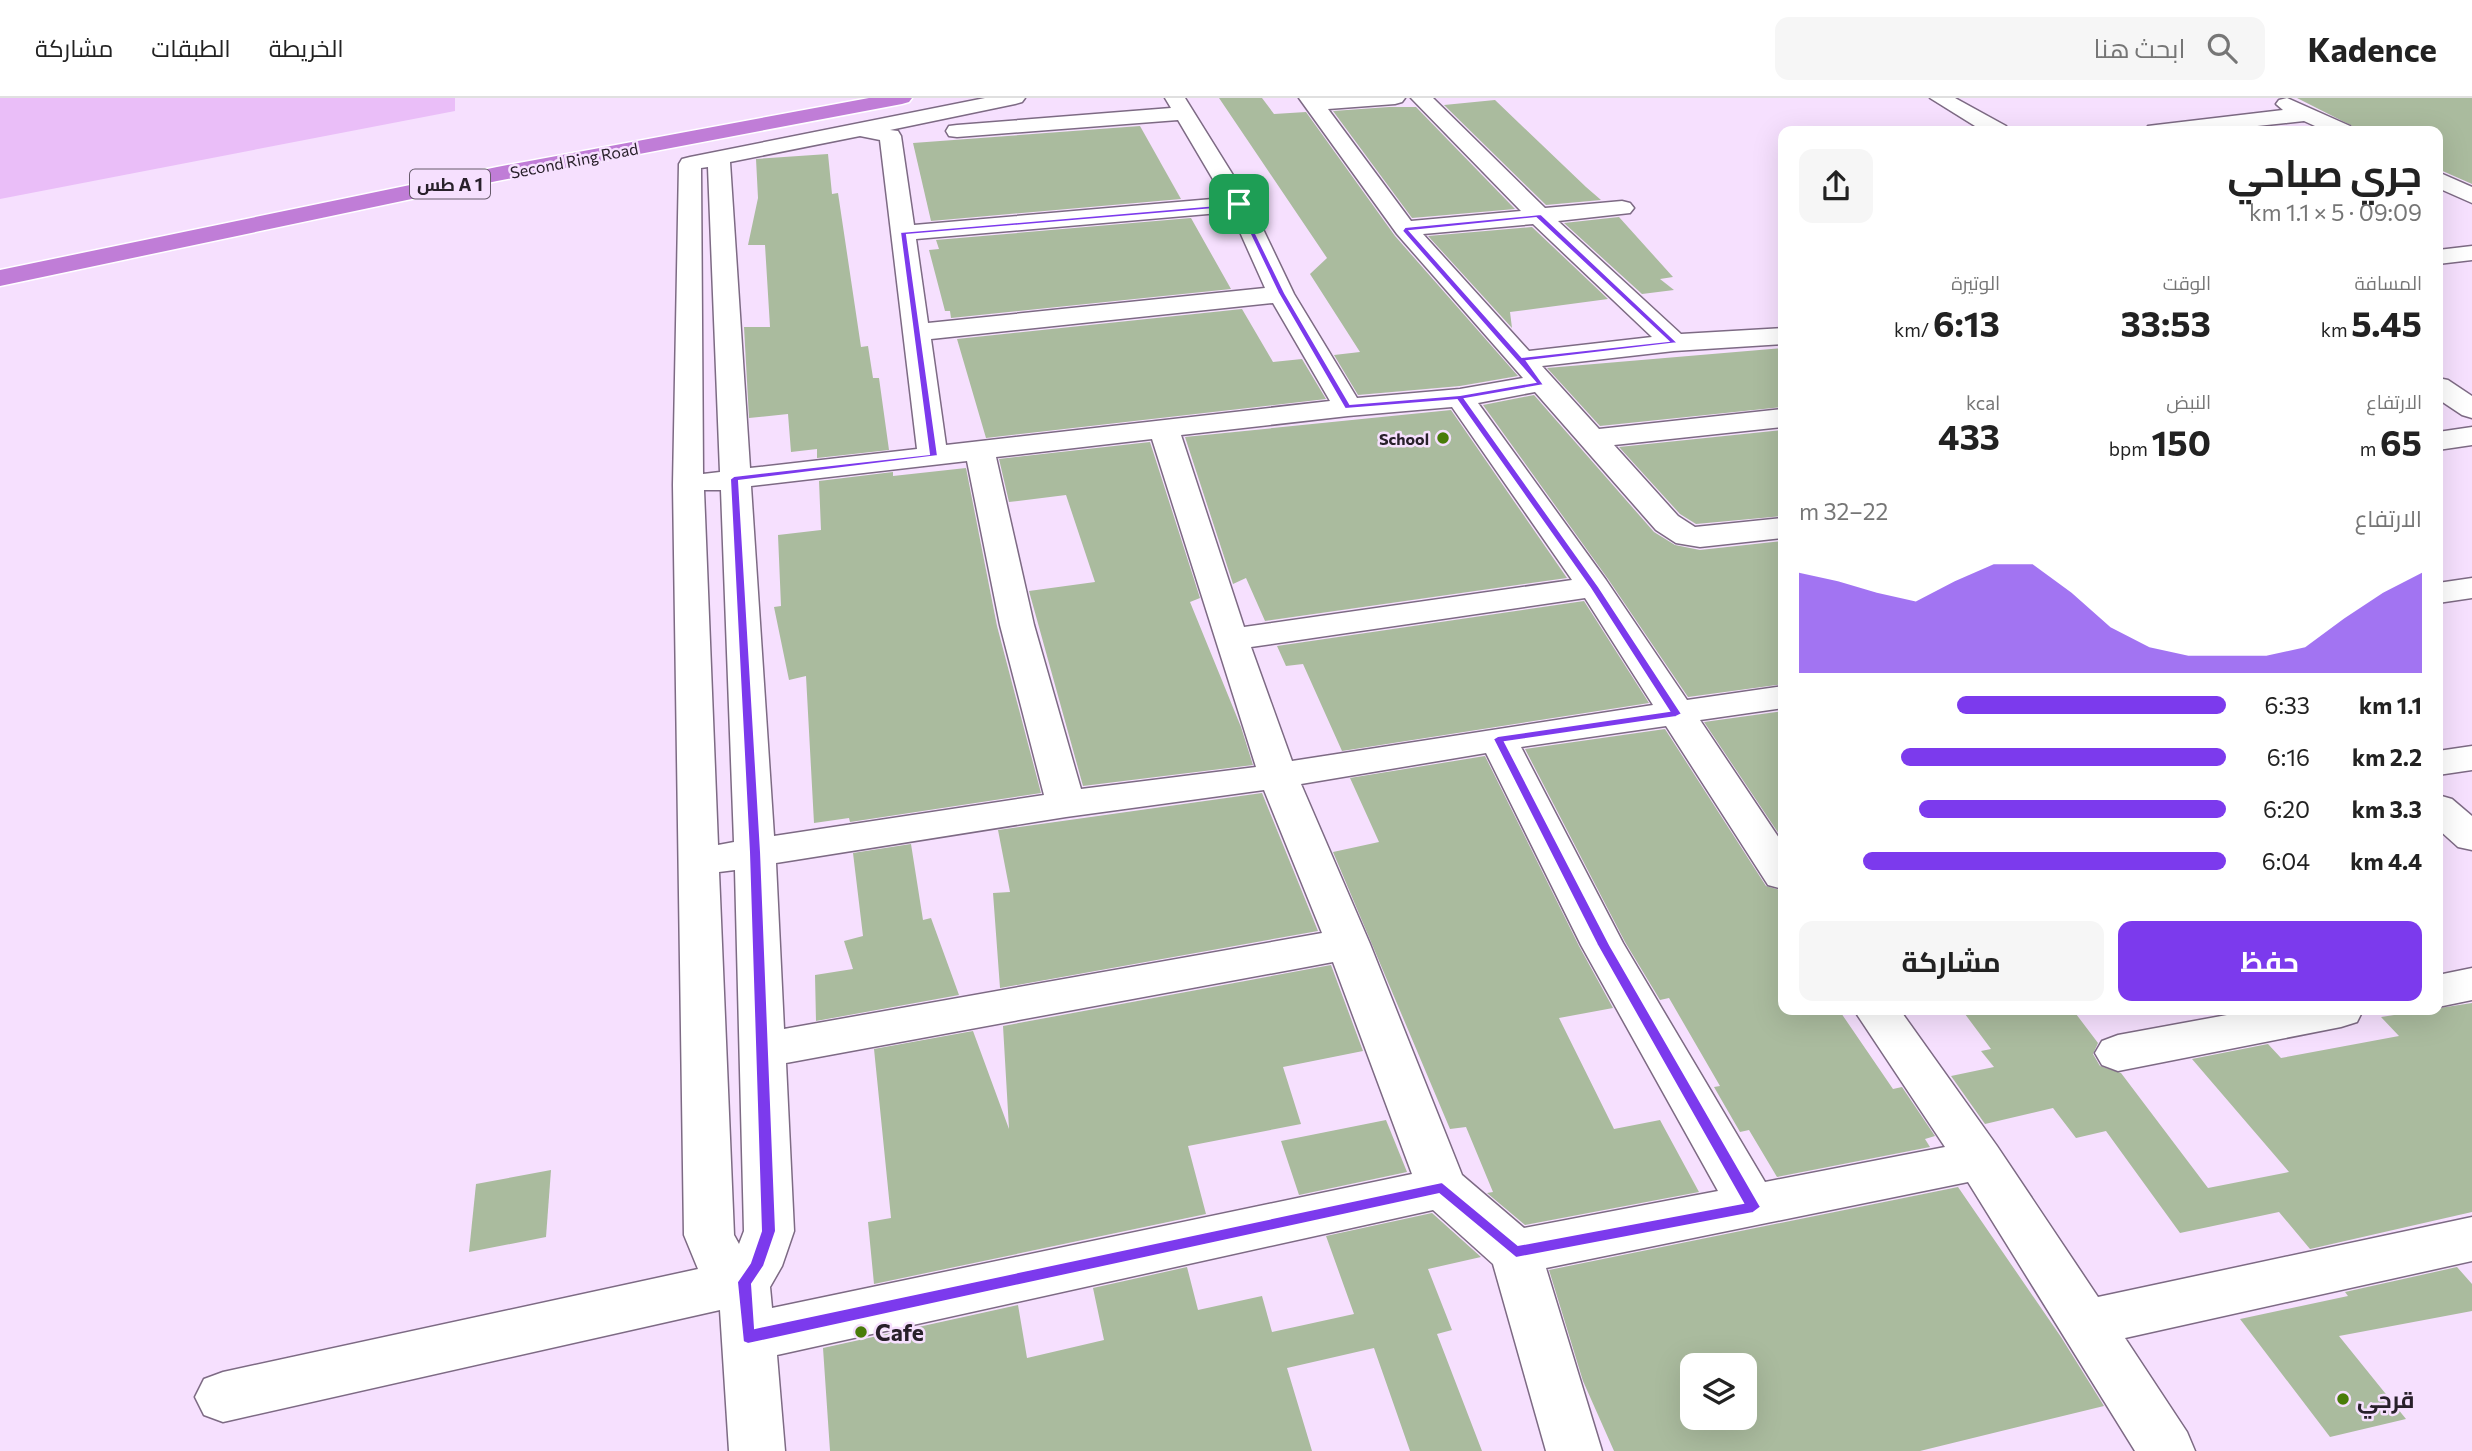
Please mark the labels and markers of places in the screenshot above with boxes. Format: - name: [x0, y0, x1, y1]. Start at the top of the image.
- pin: [1209, 174, 1269, 234]
- place label: School: [1379, 429, 1429, 448]
- marker: School: [1435, 430, 1451, 446]
- place label: Cafe: [875, 1318, 924, 1346]
- marker: Cafe: [853, 1324, 869, 1340]
- place label: قرجي: [2357, 1385, 2415, 1419]
- marker: قرجي: [2335, 1391, 2351, 1407]

